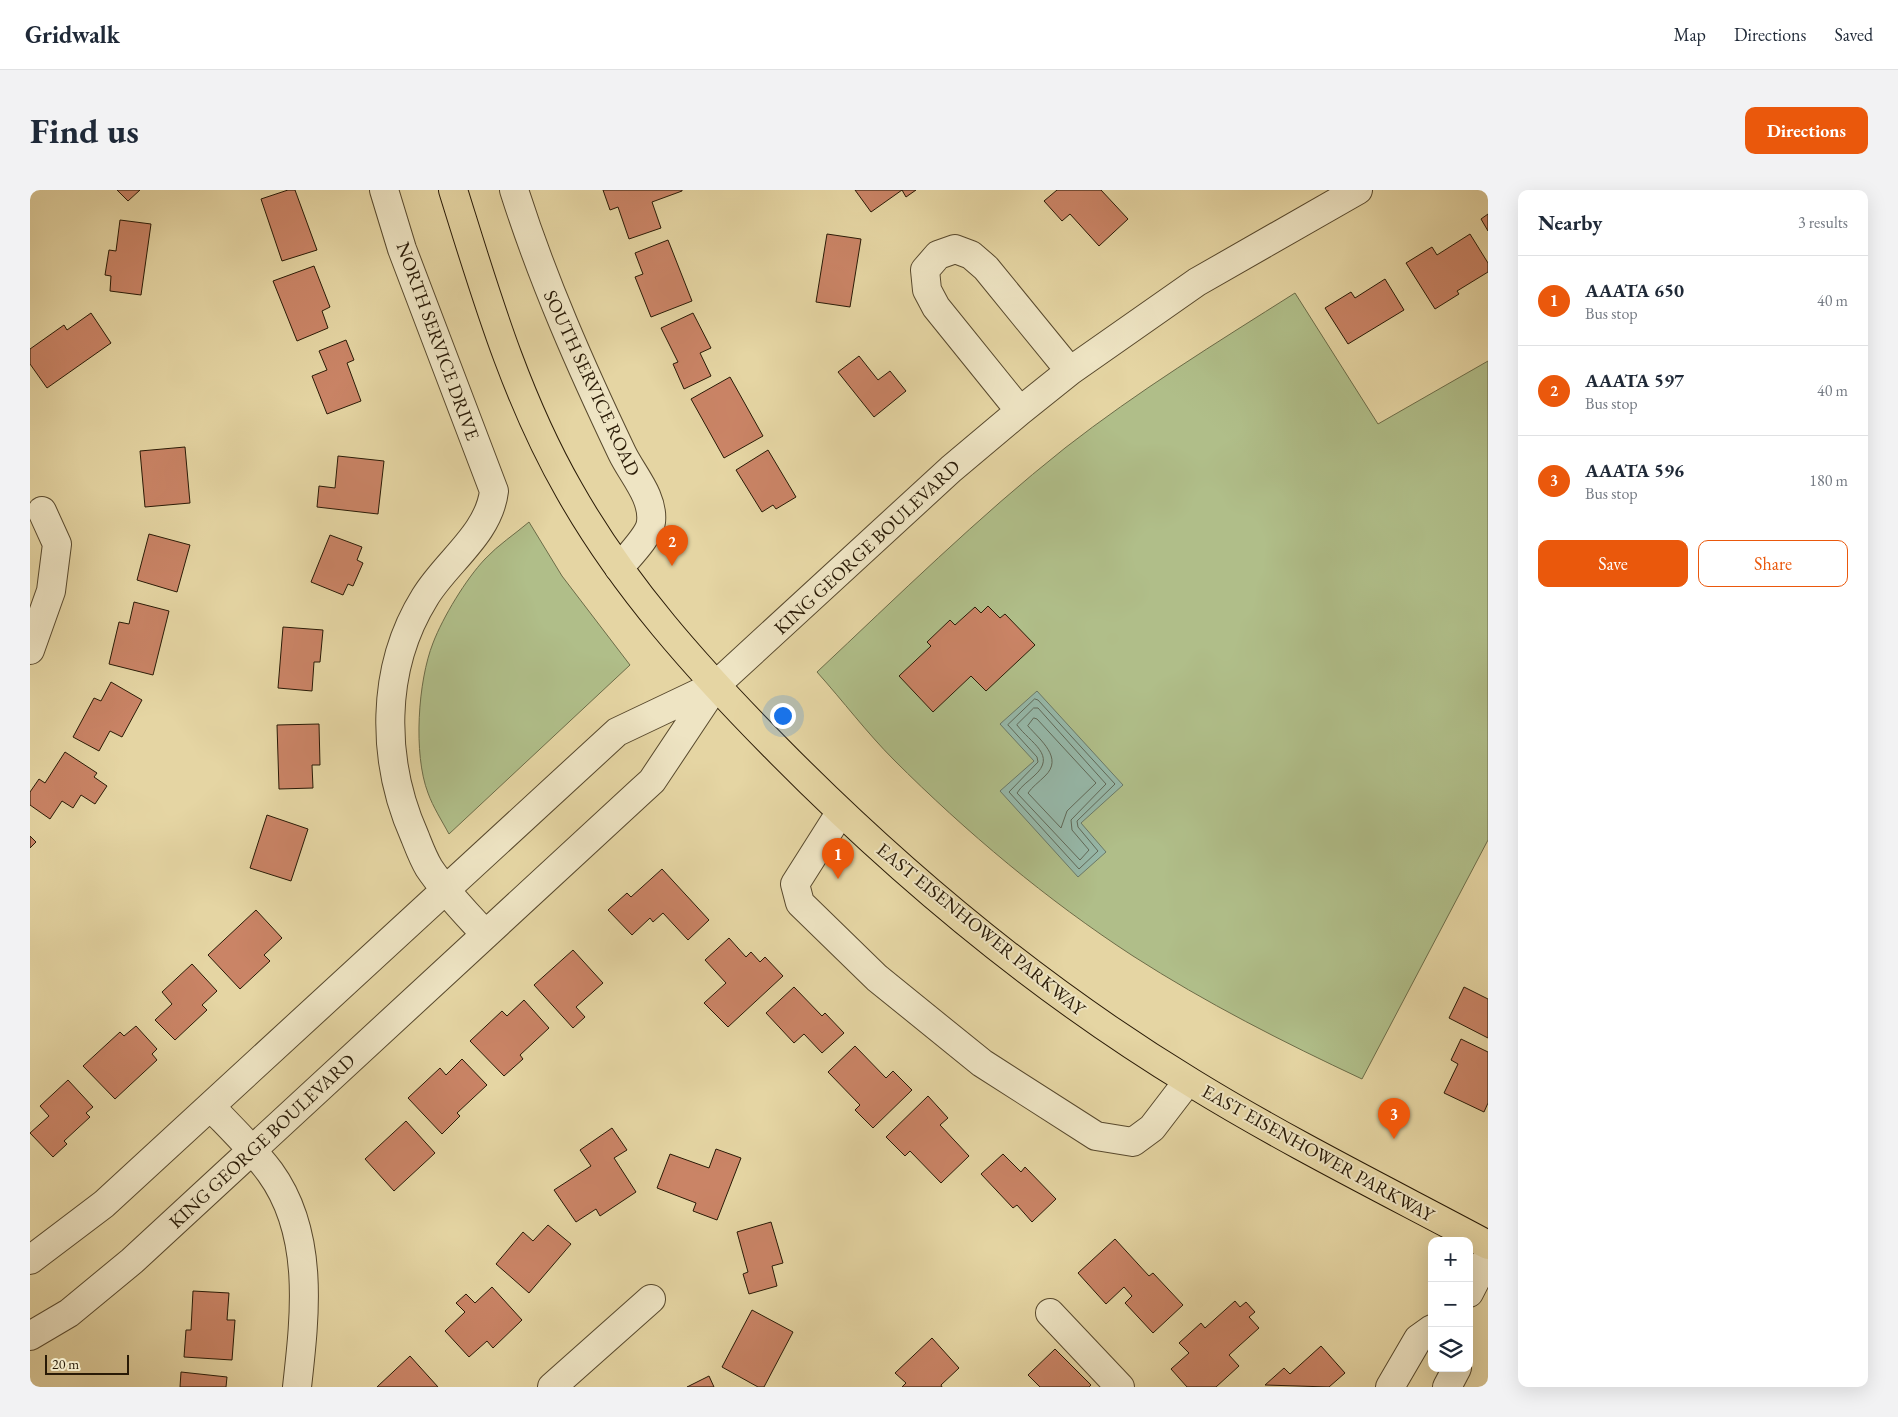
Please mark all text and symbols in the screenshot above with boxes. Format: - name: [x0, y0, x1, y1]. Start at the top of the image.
- text: Gridwalk: [25, 19, 120, 50]
- text: Map: [1674, 23, 1706, 46]
- text: Directions: [1734, 23, 1806, 46]
- text: Saved: [1834, 23, 1873, 46]
- button: Directions: [1745, 107, 1868, 154]
- text: Find us: [30, 108, 139, 153]
- text: Nearby: [1538, 209, 1602, 236]
- text: 3 results: [1798, 212, 1848, 233]
- street label: NORTH SERVICE DRIVE: [390, 238, 486, 444]
- text: AAATA 650: [1585, 278, 1684, 303]
- street label: SOUTH SERVICE ROAD: [538, 286, 646, 480]
- text: 1: [1550, 290, 1558, 311]
- text: 40 m: [1817, 290, 1848, 311]
- text: Bus stop: [1585, 303, 1638, 324]
- text: AAATA 597: [1585, 368, 1684, 393]
- text: 2: [1550, 380, 1558, 401]
- text: 40 m: [1817, 380, 1848, 401]
- text: Bus stop: [1585, 393, 1638, 414]
- street label: KING GEORGE BOULEVARD: [769, 454, 965, 640]
- text: AAATA 596: [1585, 458, 1684, 483]
- text: 3: [1550, 470, 1558, 491]
- text: 180 m: [1809, 470, 1848, 491]
- text: Bus stop: [1585, 483, 1638, 504]
- pin: 2: [656, 525, 688, 566]
- button: Save: [1538, 540, 1688, 587]
- button: Share: [1698, 540, 1848, 587]
- your location: [770, 703, 796, 729]
- street label: EAST EISENHOWER PARKWAY: [871, 837, 1091, 1022]
- pin: 1: [822, 838, 854, 879]
- street label: KING GEORGE BOULEVARD: [164, 1048, 360, 1234]
- street label: EAST EISENHOWER PARKWAY: [1197, 1079, 1439, 1228]
- pin: 3: [1378, 1098, 1410, 1139]
- map controls: [1428, 1237, 1473, 1372]
- button: +: [1428, 1237, 1473, 1282]
- button: −: [1428, 1282, 1473, 1327]
- button: layers: [1428, 1327, 1473, 1372]
- scale bar: [45, 1352, 129, 1375]
- text: 20 m: [52, 1355, 79, 1373]

